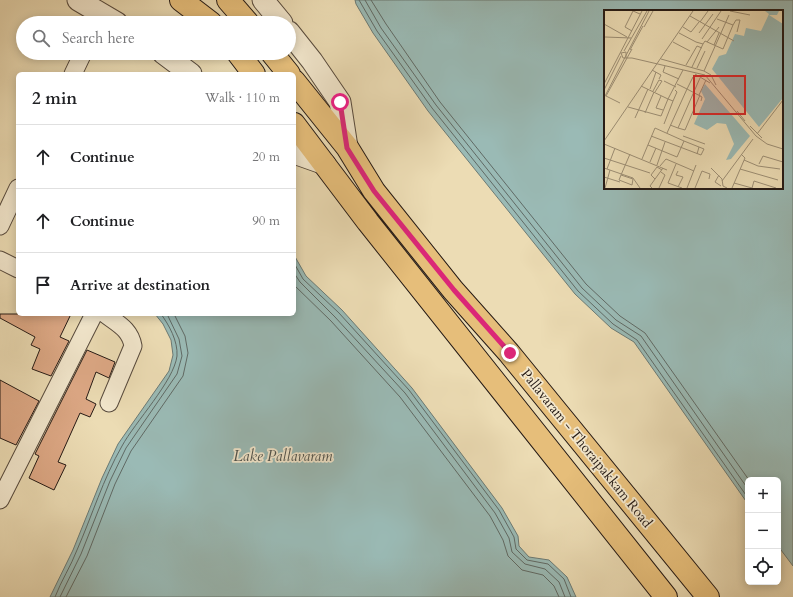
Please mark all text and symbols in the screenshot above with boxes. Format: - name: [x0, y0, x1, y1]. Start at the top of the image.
- inset map: [604, 10, 783, 189]
- search box: [16, 16, 296, 60]
- icon: search: [30, 27, 52, 49]
- text: Search here: [62, 28, 135, 48]
- text: 2 min: [32, 87, 77, 110]
- text: Walk · 110 m: [205, 89, 280, 107]
- route start: [331, 93, 349, 111]
- icon: ahead: [32, 146, 54, 168]
- text: Continue: [70, 147, 135, 167]
- text: 20 m: [252, 148, 280, 166]
- icon: ahead: [32, 210, 54, 232]
- text: Continue: [70, 211, 135, 231]
- text: 90 m: [252, 212, 280, 230]
- icon: arrive: [32, 274, 54, 296]
- text: Arrive at destination: [70, 275, 210, 295]
- route end: [501, 344, 519, 362]
- street label: Pallavaram - Thoraipakkam Road: [517, 365, 657, 532]
- water label: Lake Pallavaram: [233, 446, 333, 466]
- map controls: [745, 477, 781, 585]
- button: +: [745, 477, 781, 513]
- button: −: [745, 513, 781, 549]
- button: locate: [745, 549, 781, 585]

